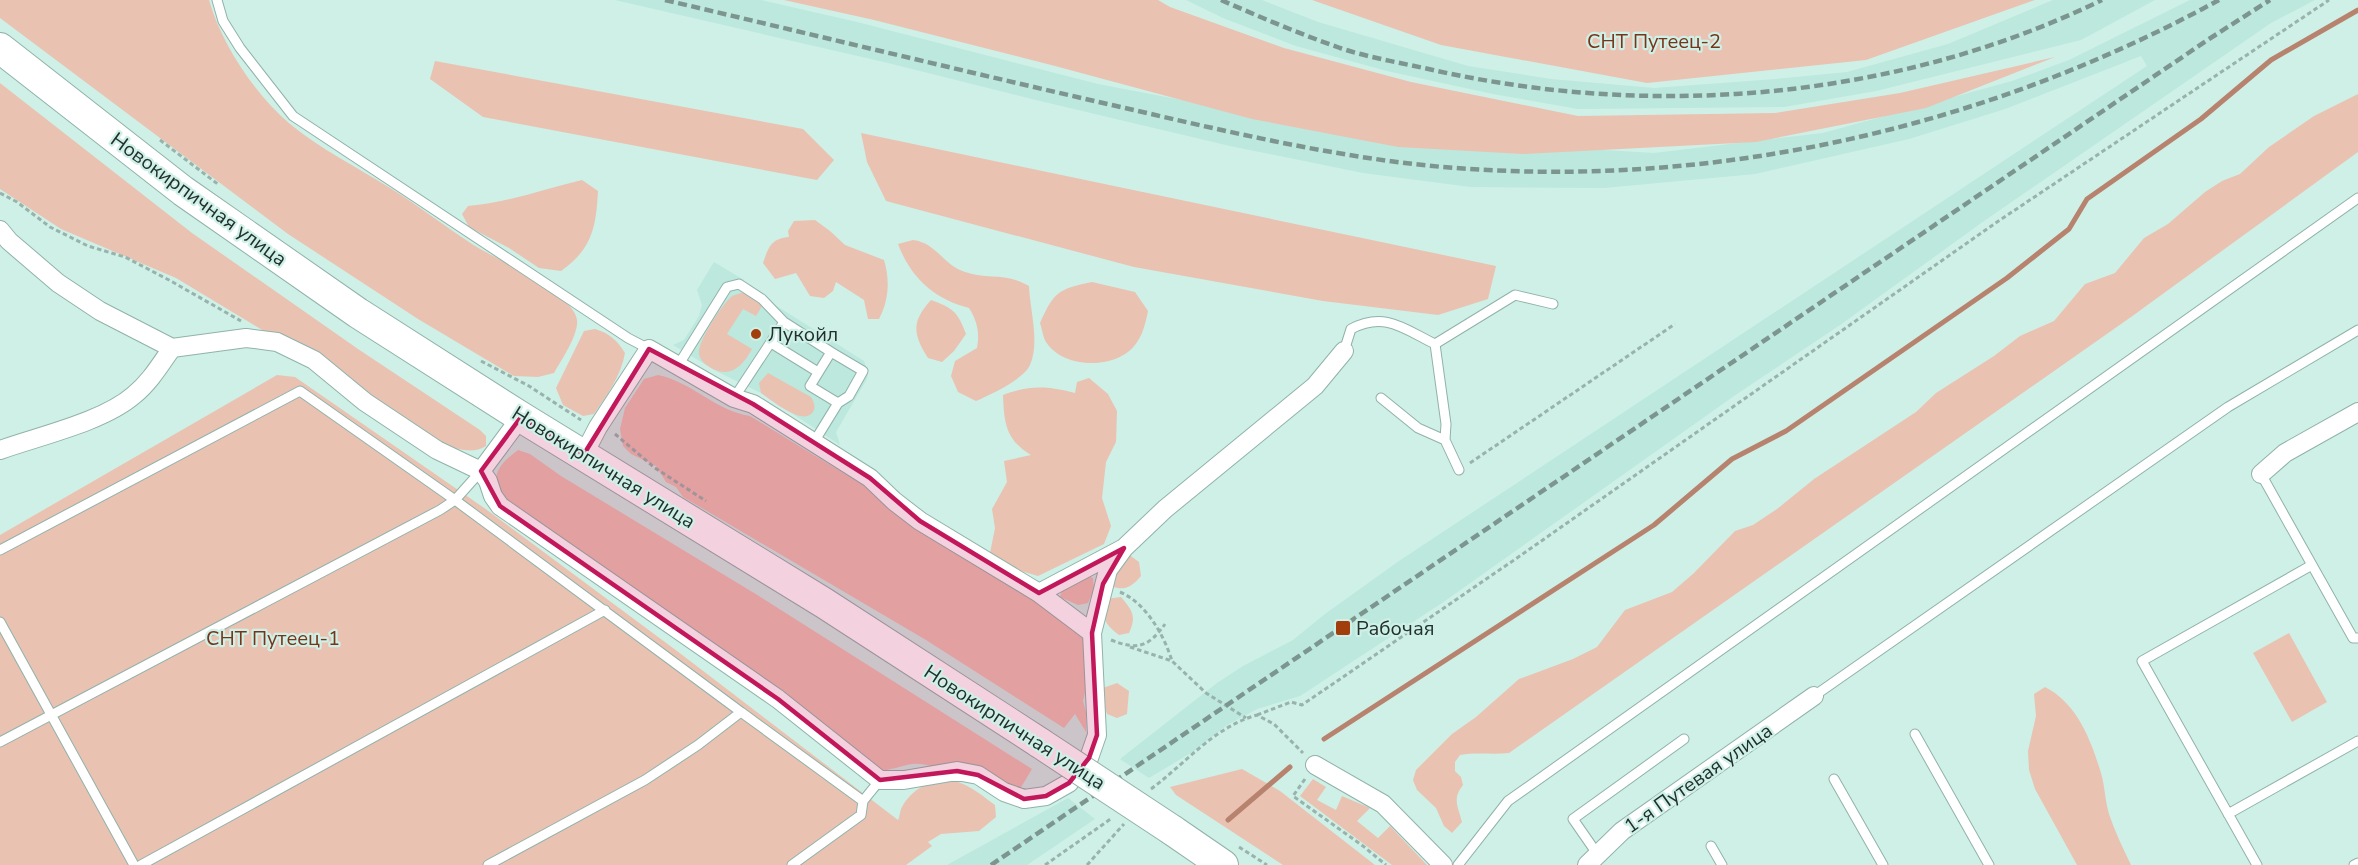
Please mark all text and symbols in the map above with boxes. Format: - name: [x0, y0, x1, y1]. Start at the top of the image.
- park label: СНТ Путеец-2: [1587, 28, 1721, 55]
- street label: Новокирпичная улица: [105, 126, 292, 272]
- place label: Лукойл: [768, 321, 838, 348]
- marker: Лукойл: [749, 327, 763, 341]
- street label: Новокирпичная улица: [507, 400, 701, 535]
- place label: Рабочая: [1356, 615, 1434, 642]
- marker: Рабочая: [1334, 619, 1352, 637]
- park label: СНТ Путеец-1: [206, 625, 340, 652]
- street label: Новокирпичная улица: [919, 659, 1111, 796]
- street label: 1-я Путевая улица: [1619, 717, 1778, 840]

